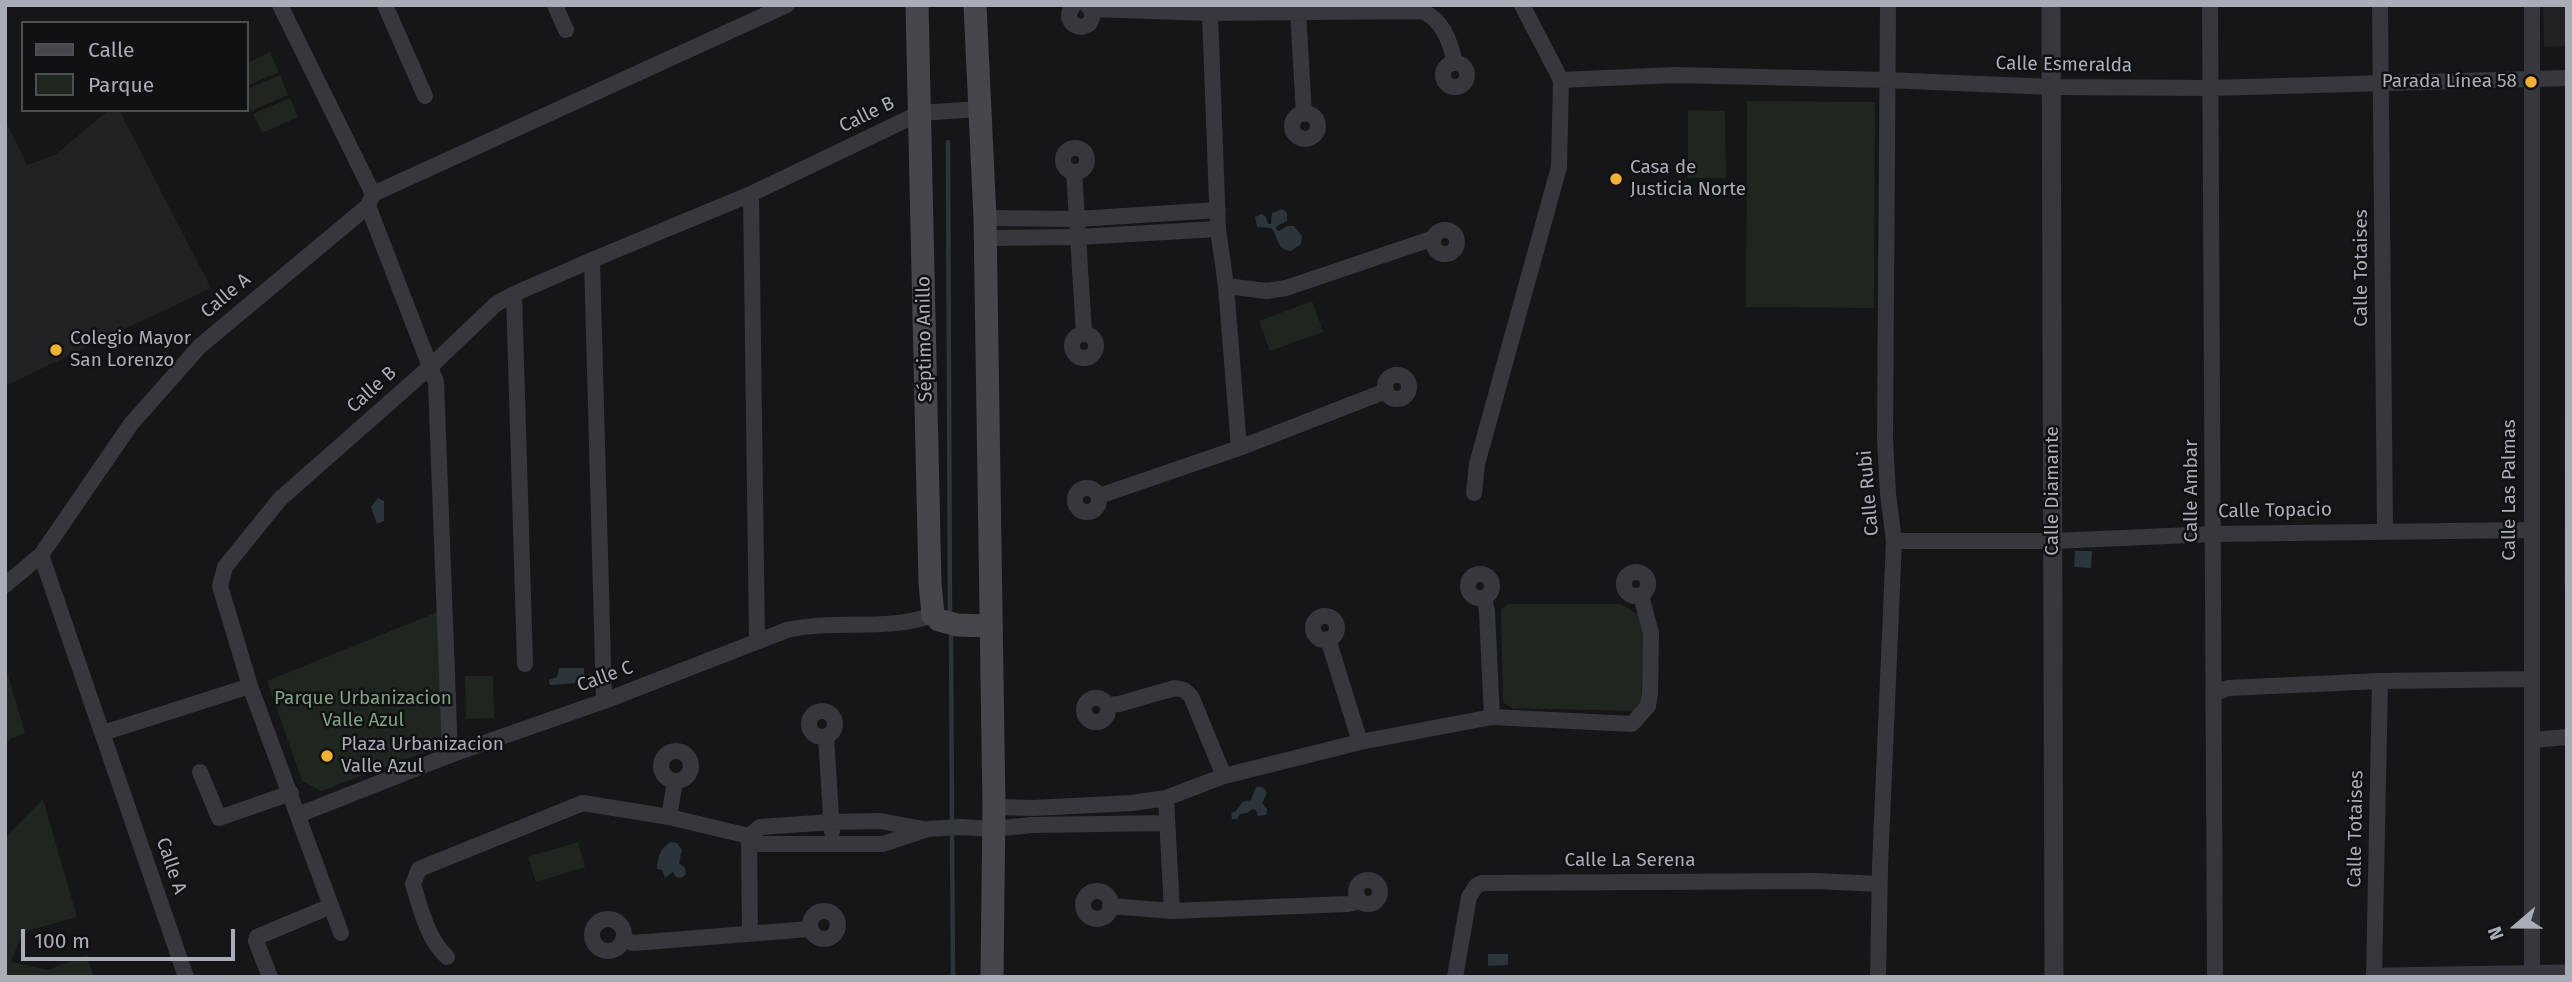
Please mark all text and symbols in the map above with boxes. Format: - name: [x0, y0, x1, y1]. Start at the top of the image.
- legend: [21, 21, 248, 112]
- text: Calle: [88, 37, 134, 63]
- street label: Calle Esmeralda: [1996, 52, 2132, 78]
- place label: Parada Línea 58: [2382, 71, 2517, 93]
- text: Parque: [88, 72, 154, 98]
- marker: Parada Línea 58: [2523, 74, 2539, 90]
- street label: Calle B: [836, 92, 898, 138]
- place label: Casa de Justicia Norte: [1630, 157, 1746, 201]
- marker: Casa de Justicia Norte: [1608, 171, 1624, 187]
- street label: Calle Totaises: [2351, 209, 2373, 327]
- street label: Calle A: [196, 269, 256, 323]
- street label: Séptimo Anillo: [913, 276, 937, 402]
- place label: Colegio Mayor San Lorenzo: [70, 328, 191, 372]
- marker: Colegio Mayor San Lorenzo: [48, 342, 64, 358]
- street label: Calle B: [343, 362, 401, 418]
- street label: Calle Las Palmas: [2499, 419, 2521, 561]
- street label: Calle Diamante: [2042, 426, 2064, 556]
- street label: Calle Ambar: [2181, 440, 2203, 542]
- street label: Calle Rubi: [1854, 449, 1884, 537]
- street label: Calle Topacio: [2218, 499, 2332, 523]
- street label: Calle C: [574, 656, 636, 698]
- park label: Parque Urbanizacion Valle Azul: [274, 688, 452, 732]
- place label: Plaza Urbanizacion Valle Azul: [341, 734, 504, 778]
- marker: Plaza Urbanizacion Valle Azul: [319, 748, 335, 764]
- street label: Calle Totaises: [2344, 770, 2368, 888]
- street label: Calle A: [151, 835, 191, 897]
- street label: Calle La Serena: [1565, 850, 1695, 872]
- north arrow: [2481, 891, 2551, 961]
- scale bar: [24, 916, 238, 960]
- text: N: [2483, 924, 2509, 943]
- text: 100 m: [34, 928, 90, 954]

